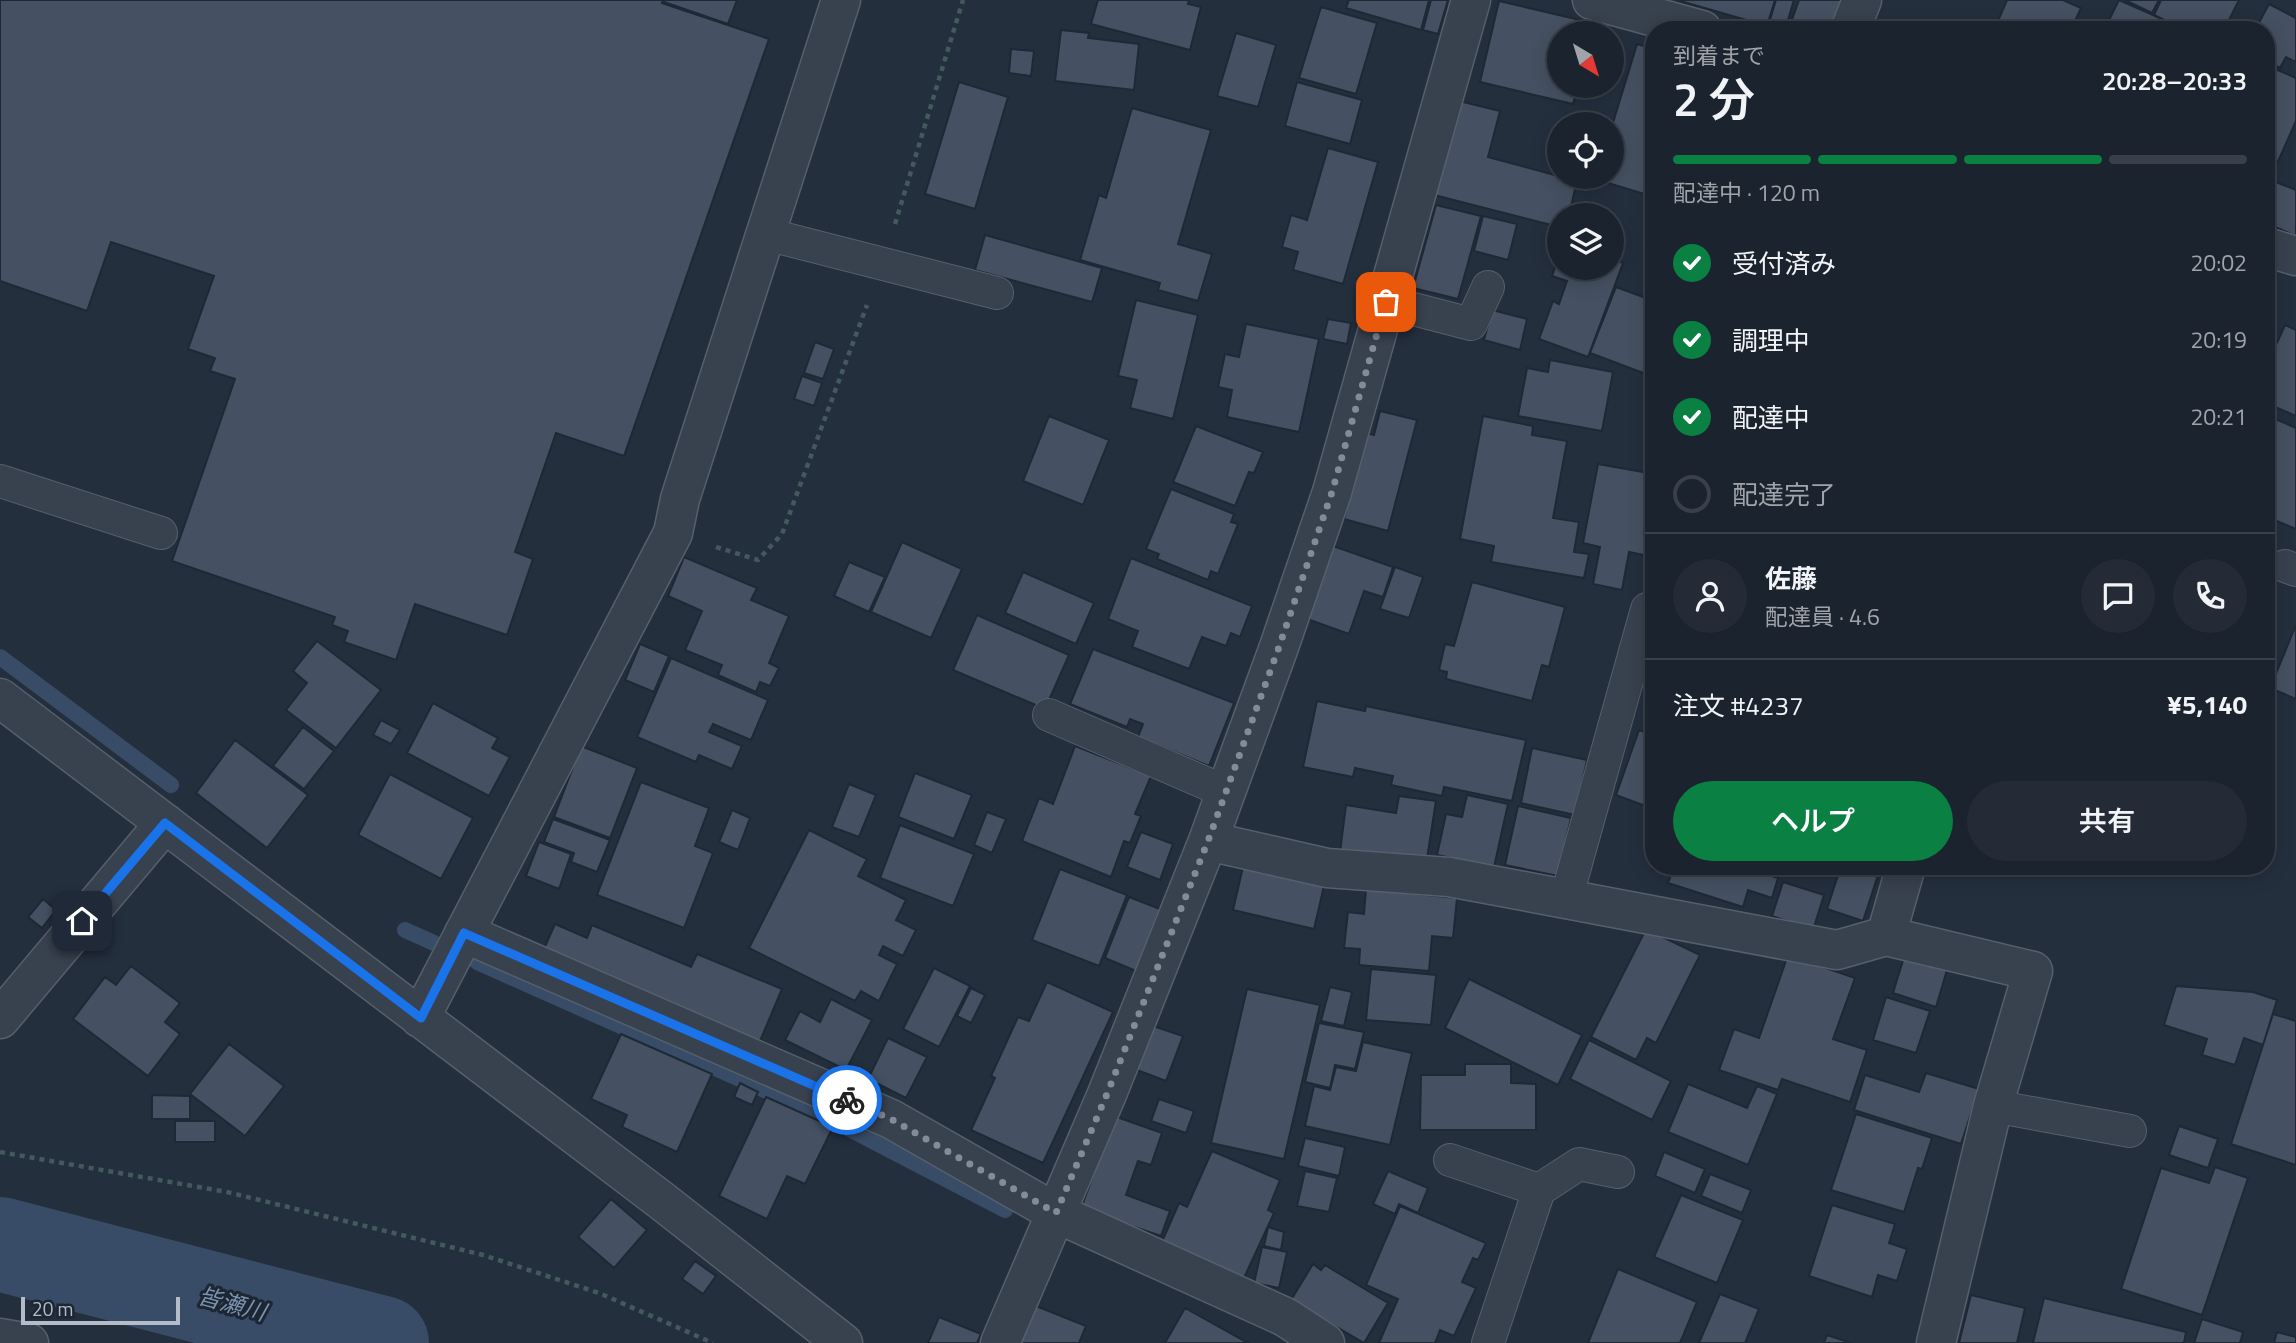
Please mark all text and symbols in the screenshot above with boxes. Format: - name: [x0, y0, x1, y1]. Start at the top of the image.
- north arrow: [1547, 21, 1624, 98]
- map controls: [1547, 21, 1624, 280]
- text: 到着まで: [1673, 38, 1765, 73]
- text: 20:28–20:33: [2102, 61, 2247, 100]
- text: 2 分: [1673, 64, 1755, 134]
- button: locate: [1547, 112, 1624, 189]
- text: 配達中 · 120 m: [1673, 175, 1820, 210]
- button: layers: [1547, 203, 1624, 280]
- icon: check: [1673, 244, 1711, 282]
- text: 受付済み: [1732, 244, 1836, 283]
- text: 20:02: [2190, 245, 2247, 280]
- pin: [1356, 272, 1416, 332]
- icon: bag: [1367, 283, 1405, 321]
- icon: check: [1673, 321, 1711, 359]
- text: 調理中: [1732, 321, 1810, 360]
- text: 20:19: [2190, 322, 2247, 357]
- icon: check: [1673, 398, 1711, 436]
- text: 配達中: [1732, 398, 1810, 437]
- text: 20:21: [2190, 399, 2247, 434]
- text: 配達完了: [1732, 475, 1836, 514]
- button: person: [1673, 559, 1747, 633]
- text: 佐藤: [1765, 559, 1817, 598]
- button: chat: [2081, 559, 2155, 633]
- button: phone: [2173, 559, 2247, 633]
- text: 配達員 · 4.6: [1765, 599, 1880, 634]
- text: ¥5,140: [2167, 685, 2247, 724]
- text: 注文 #4237: [1673, 686, 1804, 725]
- button: ヘルプ: [1673, 781, 1953, 861]
- button: 共有: [1967, 781, 2247, 861]
- pin: [52, 891, 112, 951]
- icon: home: [63, 902, 101, 940]
- courier: [812, 1065, 882, 1135]
- icon: bike: [828, 1081, 866, 1119]
- water label: 皆瀬川: [194, 1278, 273, 1330]
- scale bar: [21, 1294, 180, 1326]
- text: 20 m: [32, 1294, 73, 1323]

